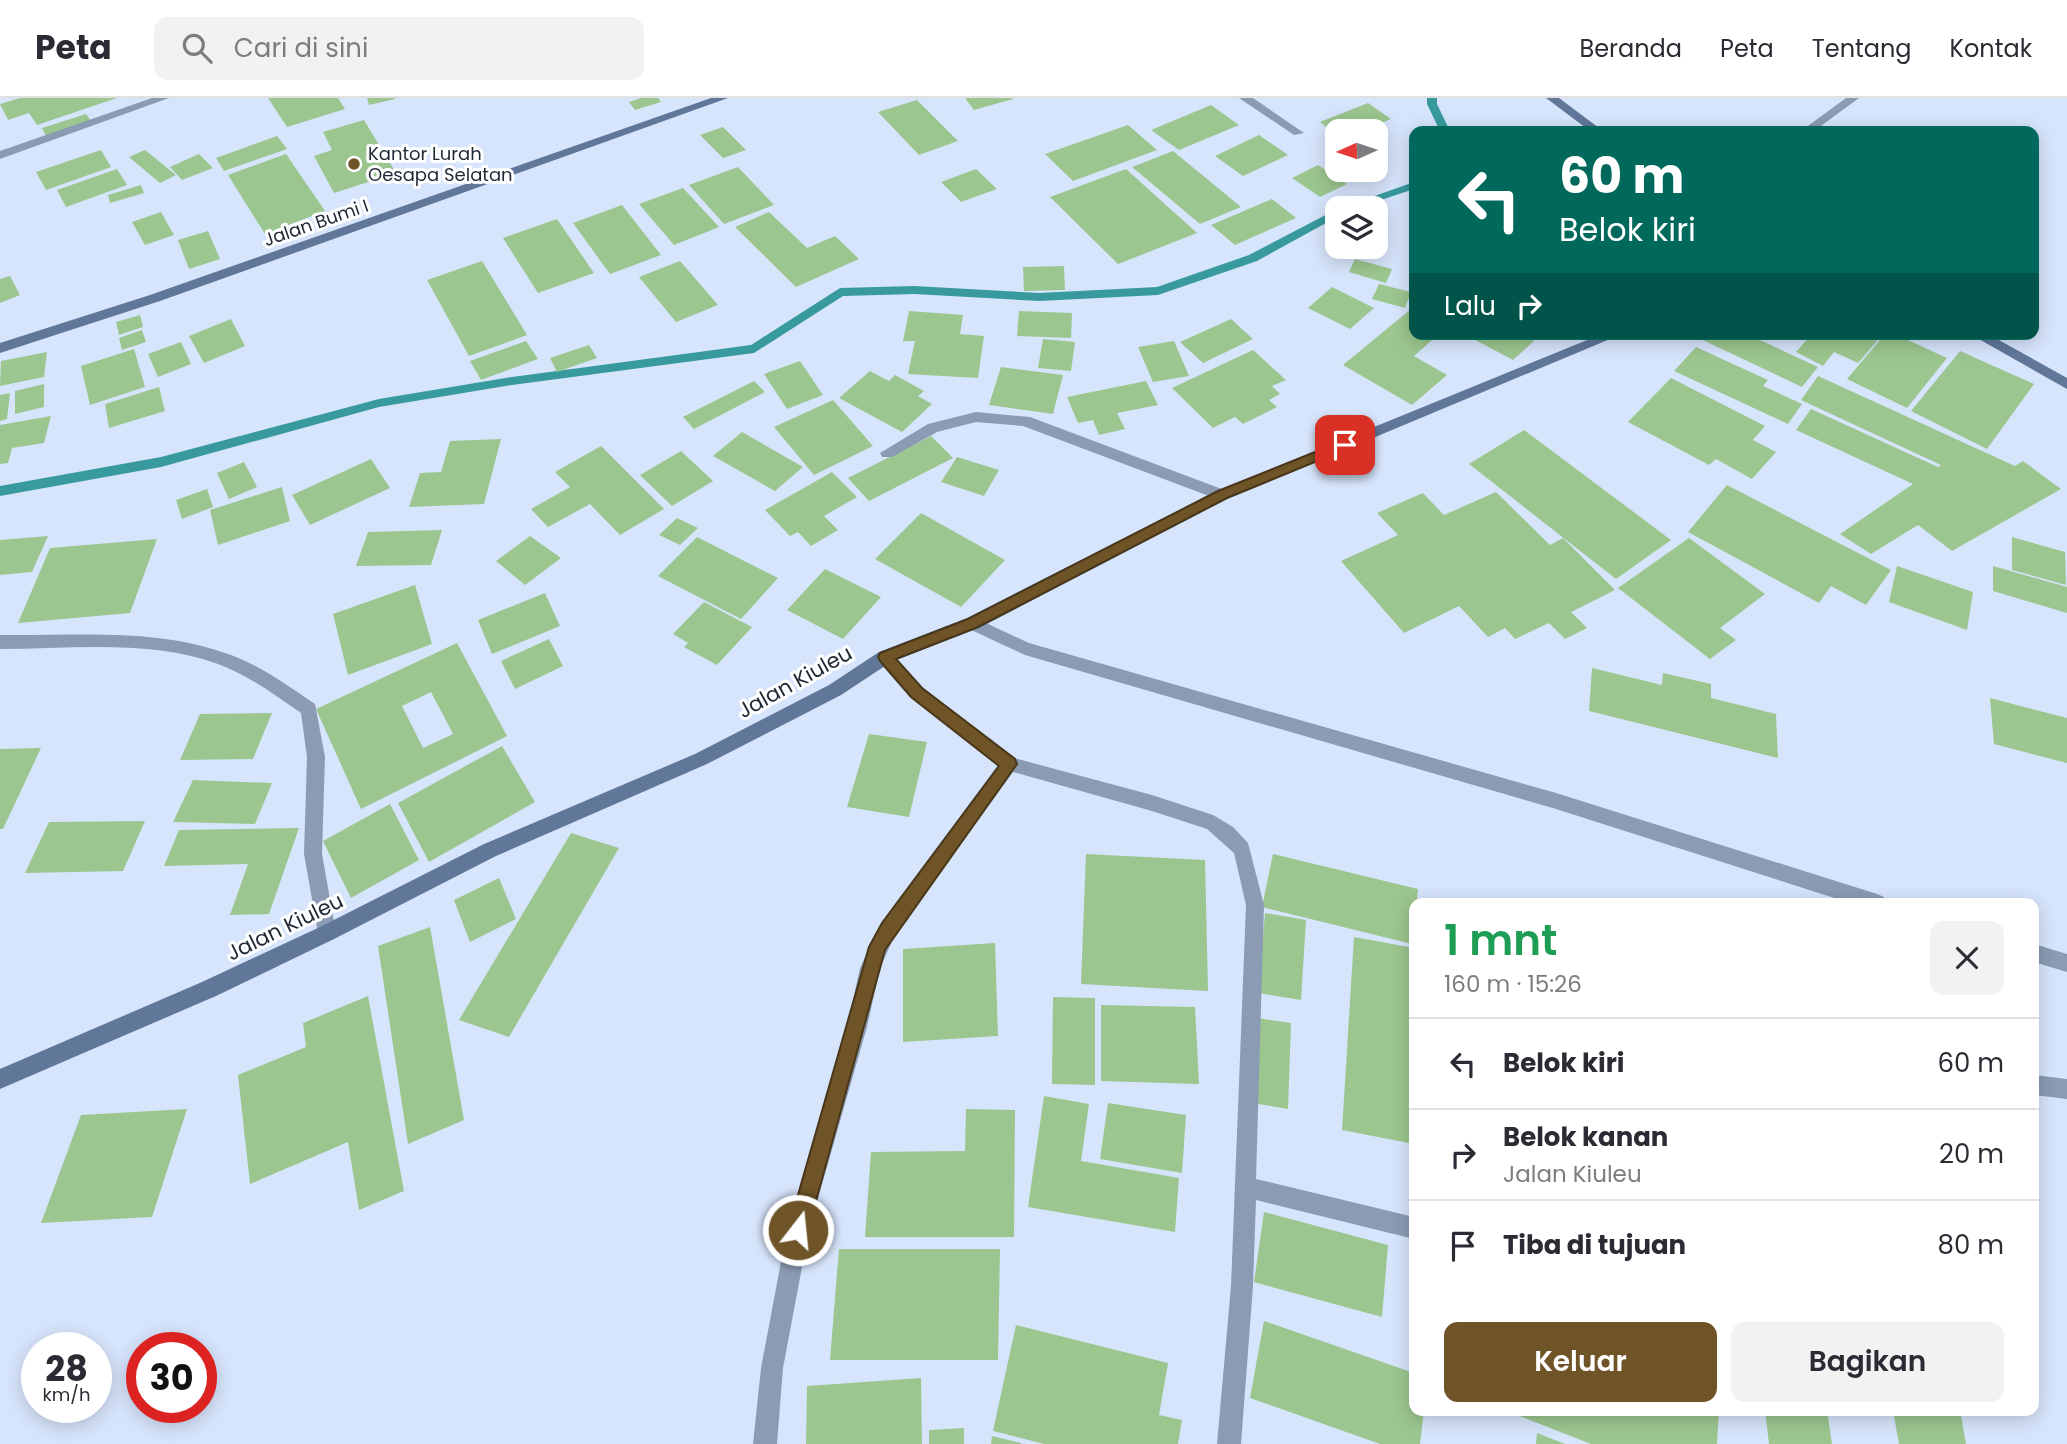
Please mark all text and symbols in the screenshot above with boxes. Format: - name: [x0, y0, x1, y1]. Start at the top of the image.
- search box: [154, 17, 644, 80]
- text: Peta: [35, 24, 112, 71]
- icon: search: [178, 29, 216, 67]
- text: Cari di sini: [234, 30, 368, 66]
- text: Beranda: [1579, 32, 1682, 65]
- text: Peta: [1720, 32, 1774, 65]
- text: Tentang: [1812, 32, 1912, 65]
- text: Kontak: [1950, 32, 2032, 65]
- north arrow: [1325, 119, 1388, 182]
- map controls: [1325, 119, 1388, 259]
- place label: Kantor Lurah Oesapa Selatan: [368, 141, 513, 187]
- text: 60 m: [1559, 142, 1684, 210]
- icon: left: [1444, 154, 1535, 245]
- marker: Kantor Lurah Oesapa Selatan: [346, 156, 362, 172]
- street label: Jalan Bumi I: [260, 193, 372, 252]
- button: layers: [1325, 196, 1388, 259]
- text: Belok kiri: [1559, 207, 1696, 252]
- icon: right: [1510, 287, 1548, 325]
- text: Lalu: [1444, 288, 1496, 324]
- pin: [1315, 415, 1375, 475]
- icon: arrive: [1326, 426, 1364, 464]
- street label: Jalan Kiuleu: [732, 638, 857, 725]
- street label: Jalan Kiuleu: [222, 886, 348, 967]
- text: 1 mnt: [1444, 911, 1557, 970]
- button: close: [1930, 921, 2004, 995]
- text: 160 m · 15:26: [1444, 968, 1582, 1000]
- icon: left: [1444, 1045, 1482, 1083]
- text: Belok kiri: [1503, 1045, 1625, 1081]
- text: 60 m: [1937, 1045, 2004, 1081]
- text: Belok kanan: [1503, 1119, 1668, 1155]
- icon: right: [1444, 1136, 1482, 1174]
- text: 20 m: [1939, 1136, 2004, 1172]
- text: Jalan Kiuleu: [1503, 1158, 1642, 1190]
- position arrow: [761, 1193, 835, 1267]
- icon: arrive: [1444, 1227, 1482, 1265]
- text: Tiba di tujuan: [1503, 1227, 1686, 1263]
- text: 80 m: [1938, 1227, 2004, 1263]
- button: Keluar: [1444, 1322, 1717, 1402]
- button: Bagikan: [1731, 1322, 2004, 1402]
- speed limit sign: 30: [126, 1332, 217, 1423]
- text: 28: [45, 1344, 88, 1393]
- text: km/h: [43, 1382, 90, 1407]

